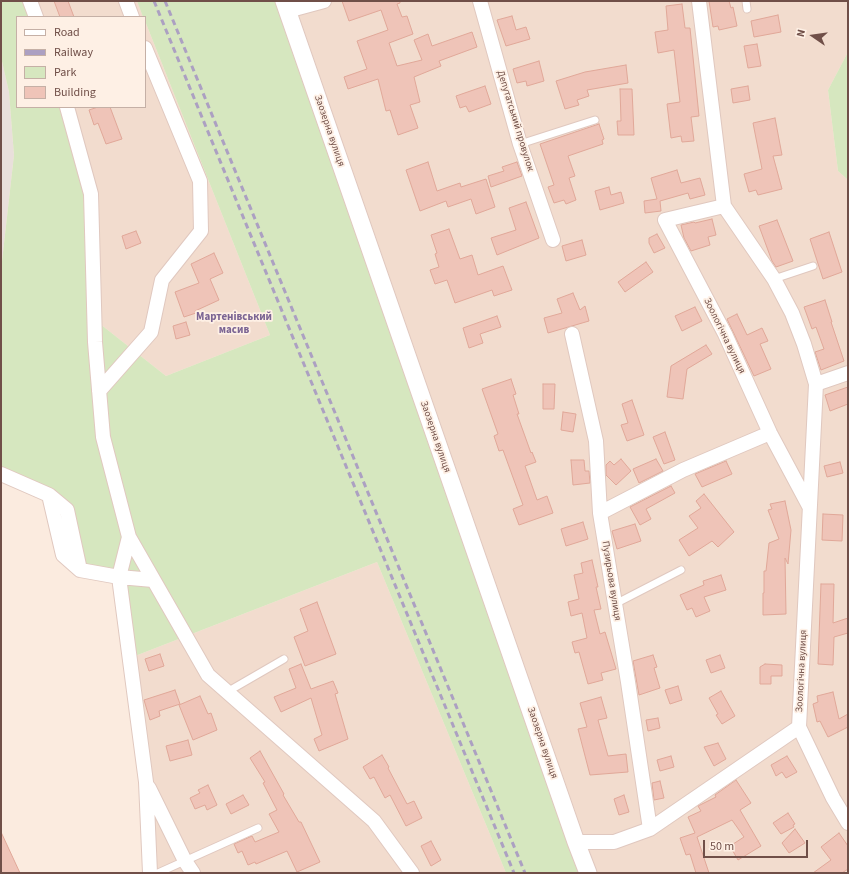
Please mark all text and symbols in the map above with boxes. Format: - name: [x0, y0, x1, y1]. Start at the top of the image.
- legend: [16, 16, 146, 108]
- north arrow: [793, 16, 833, 56]
- text: Road: [54, 24, 80, 41]
- text: N: [793, 28, 809, 38]
- text: Railway: [54, 44, 93, 61]
- text: Park: [54, 64, 76, 81]
- street label: Депутатський провулок: [494, 69, 536, 173]
- text: Building: [54, 84, 96, 101]
- street label: Заозерна вулиця: [311, 94, 347, 168]
- street label: Зоологічна вулиця: [700, 296, 748, 376]
- district label: Мартенівський масив: [196, 311, 272, 337]
- street label: Заозерна вулиця: [417, 400, 453, 474]
- street label: Пузирьова вулиця: [599, 540, 623, 622]
- street label: Зоологічна вулиця: [794, 629, 810, 713]
- street label: Заозерна вулиця: [524, 706, 560, 780]
- scale bar: [705, 832, 810, 858]
- text: 50 m: [710, 838, 734, 855]

